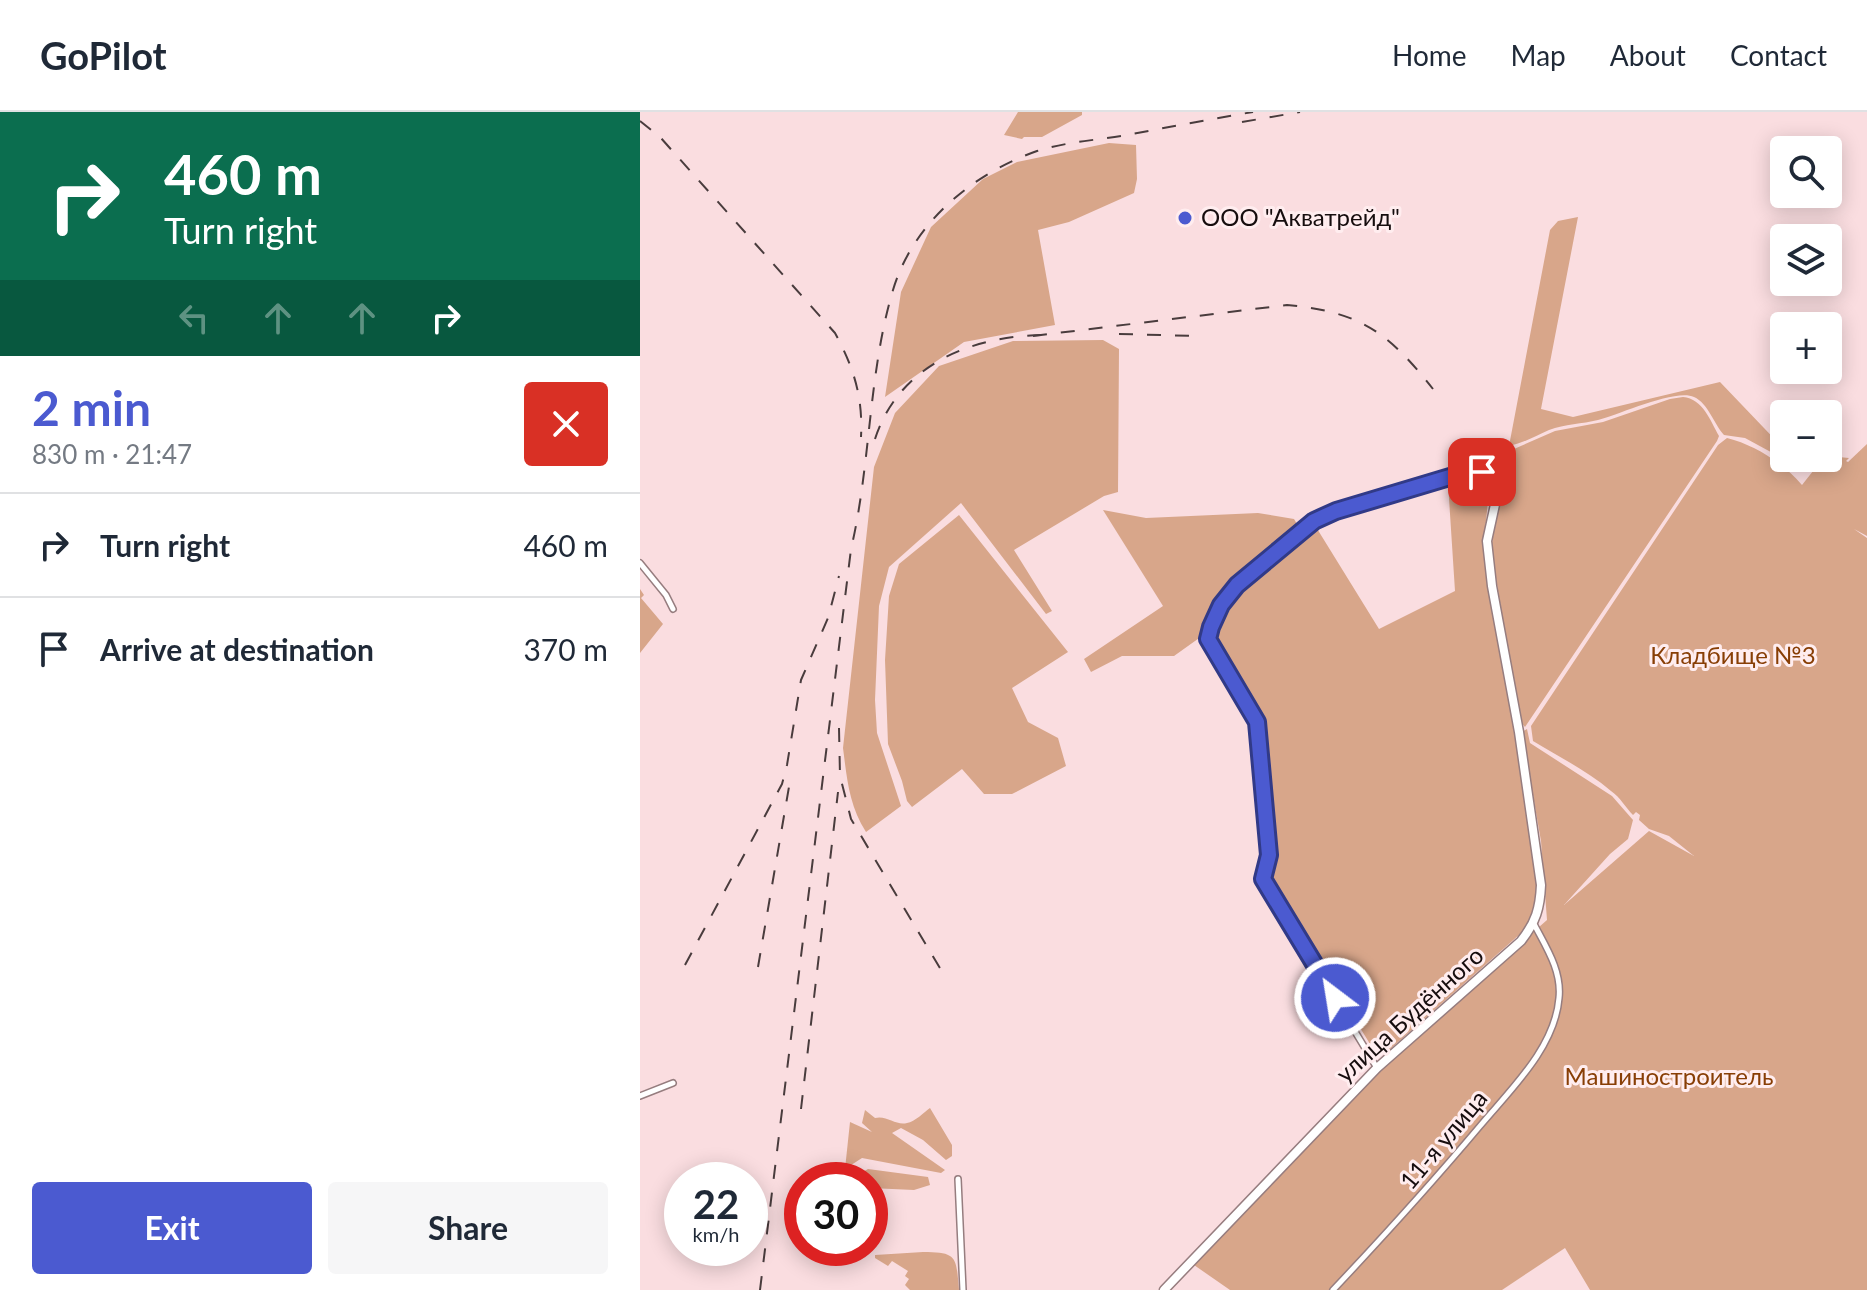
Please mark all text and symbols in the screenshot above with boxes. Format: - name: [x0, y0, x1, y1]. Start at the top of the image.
- text: GoPilot: [40, 32, 167, 78]
- text: Home: [1392, 38, 1467, 72]
- text: Map: [1511, 38, 1566, 72]
- text: About: [1610, 38, 1686, 72]
- text: Contact: [1730, 38, 1827, 72]
- map controls: [1770, 136, 1842, 472]
- button: search: [1770, 136, 1842, 208]
- text: 460 m: [164, 140, 322, 207]
- icon: right: [32, 144, 136, 248]
- place label: ООО "Акватрейд": [1201, 202, 1400, 231]
- text: Turn right: [164, 208, 317, 252]
- marker: ООО "Акватрейд": [1176, 209, 1194, 227]
- button: layers: [1770, 224, 1842, 296]
- icon: left: [172, 296, 216, 340]
- icon: ahead: [256, 296, 300, 340]
- icon: ahead: [340, 296, 384, 340]
- icon: right: [424, 296, 468, 340]
- button: +: [1770, 312, 1842, 384]
- text: 2 min: [32, 379, 151, 436]
- button: close: [524, 382, 608, 466]
- button: −: [1770, 400, 1842, 472]
- text: 830 m · 21:47: [32, 438, 192, 470]
- pin: [1448, 438, 1516, 506]
- icon: arrive: [1460, 450, 1504, 494]
- icon: right: [32, 523, 76, 567]
- text: Turn right: [100, 527, 230, 563]
- text: 460 m: [523, 527, 608, 563]
- icon: arrive: [32, 627, 76, 671]
- text: Arrive at destination: [100, 631, 374, 667]
- text: 370 m: [523, 631, 608, 667]
- park label: Кладбище №3: [1650, 640, 1816, 669]
- street label: улица Будённого: [1329, 940, 1489, 1088]
- position arrow: [1293, 956, 1377, 1040]
- park label: Машиностроитель: [1565, 1061, 1773, 1090]
- street label: 11-я улица: [1393, 1084, 1493, 1194]
- speed limit sign: 30: [784, 1162, 888, 1266]
- text: 22: [693, 1180, 739, 1228]
- button: Exit: [32, 1182, 312, 1274]
- button: Share: [328, 1182, 608, 1274]
- text: km/h: [693, 1222, 739, 1246]

